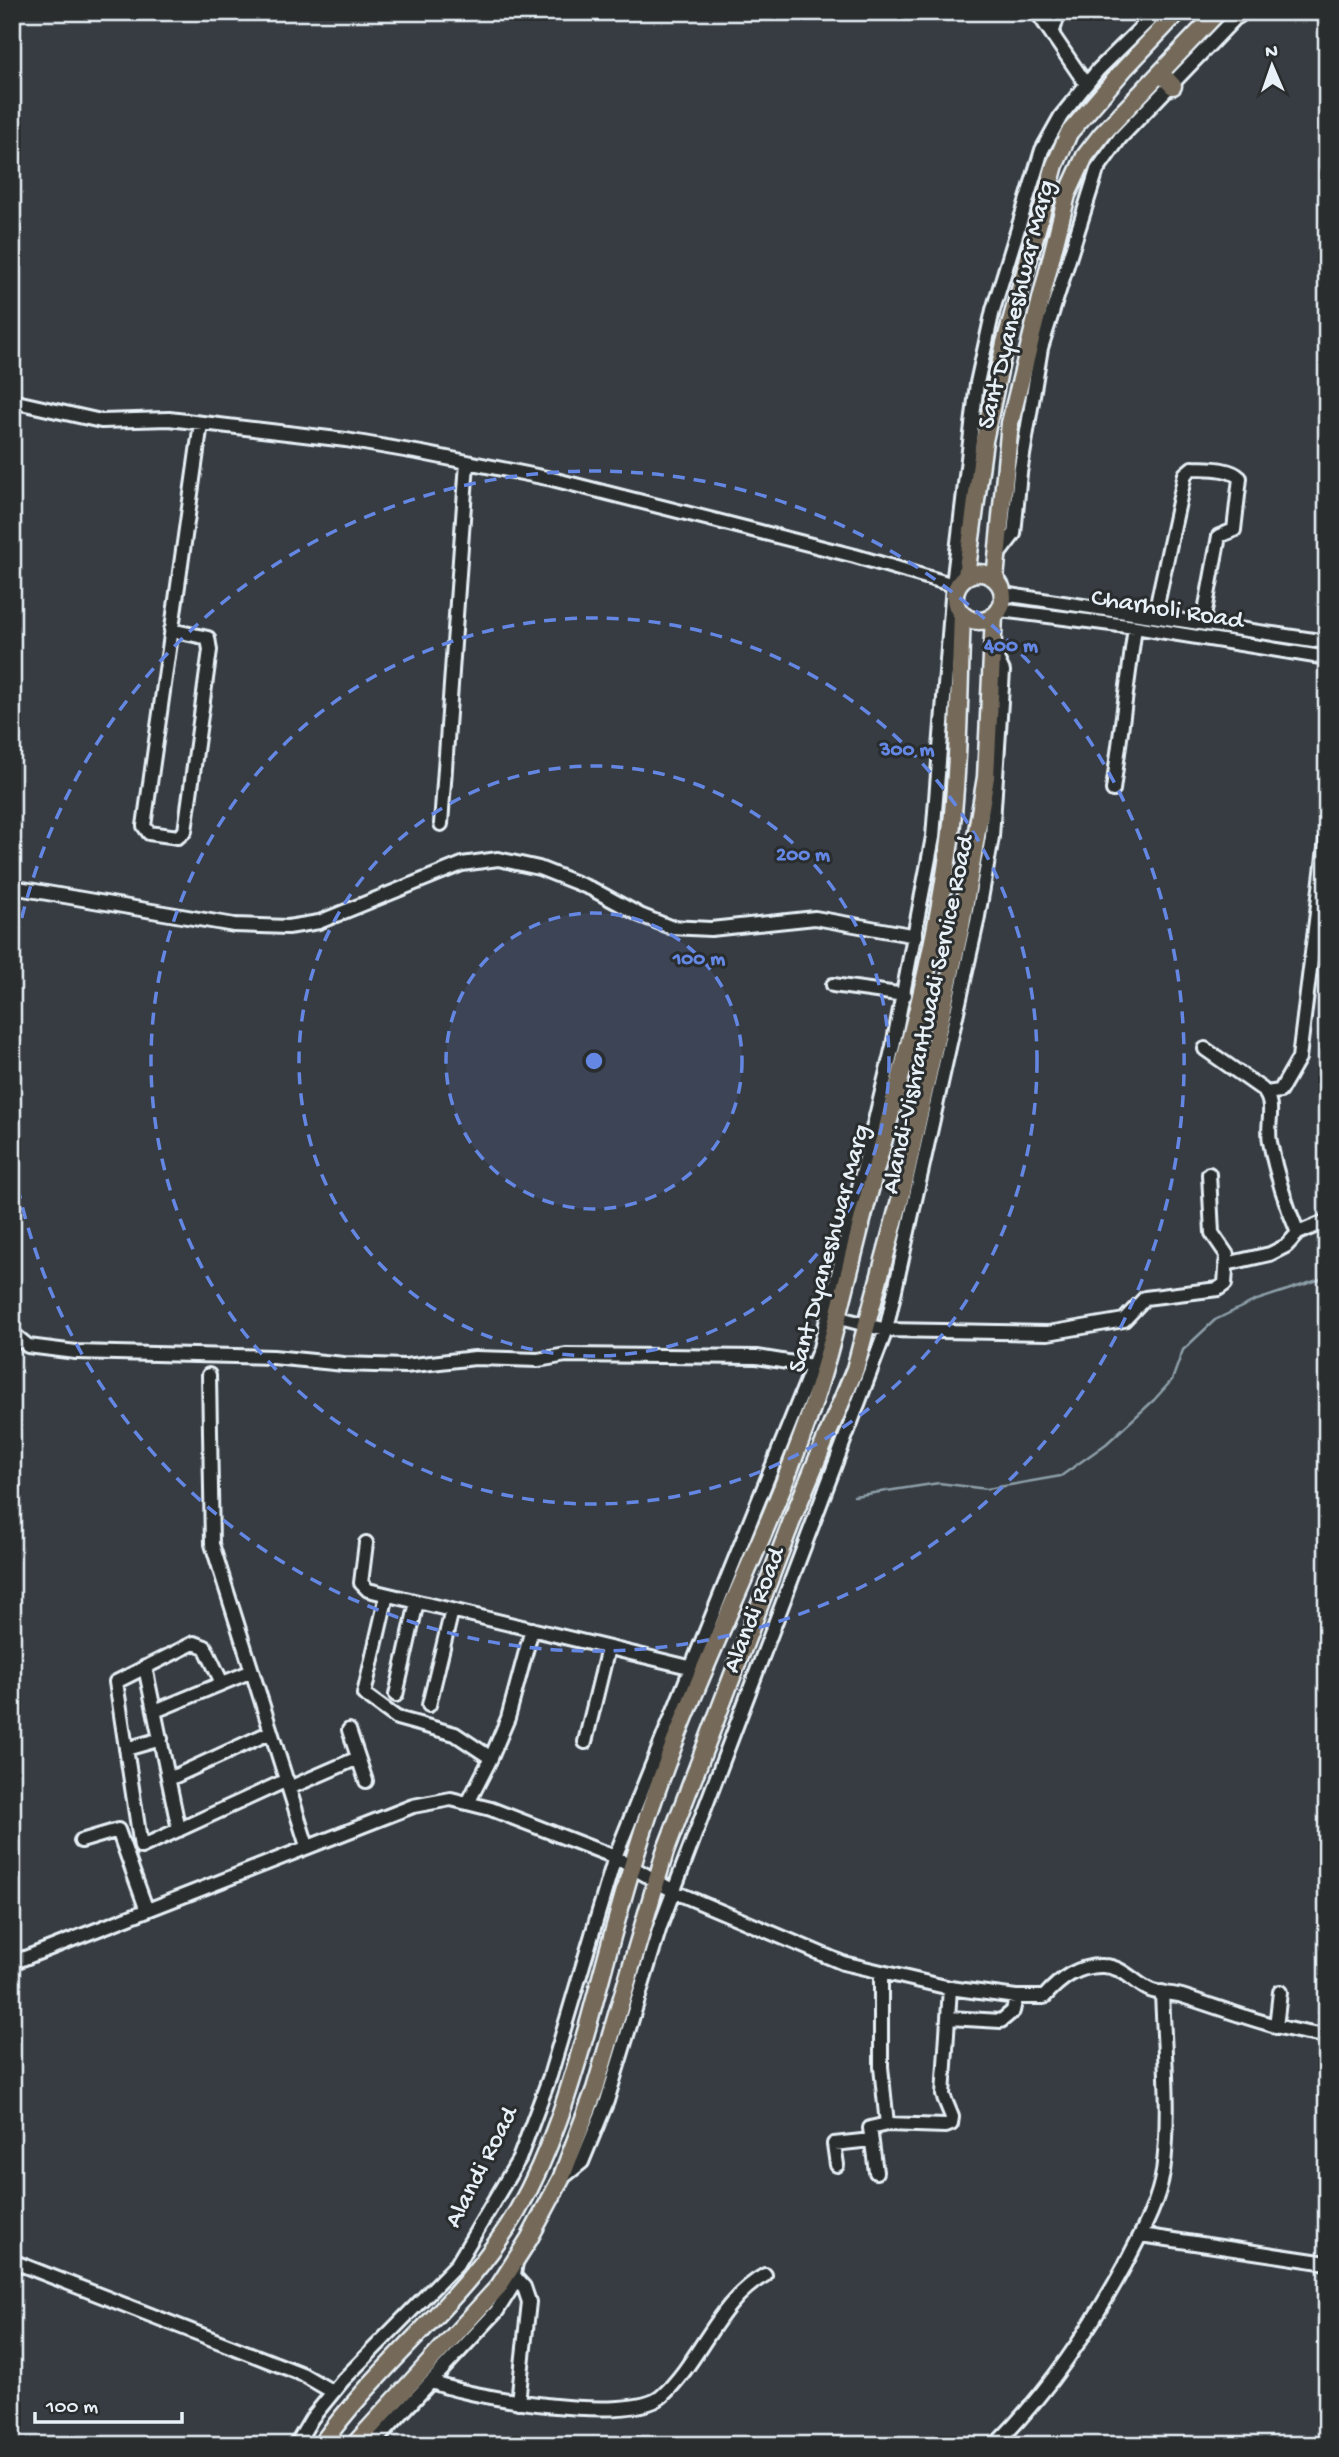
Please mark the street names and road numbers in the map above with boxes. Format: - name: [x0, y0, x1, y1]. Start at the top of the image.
- street label: Sant Dyaneshwar Marg: [972, 177, 1064, 433]
- street label: Charholi Road: [1089, 584, 1247, 639]
- street label: Alandi-Vishrantwadi Service Road: [877, 831, 984, 1197]
- street label: Sant Dyaneshwar Marg: [783, 1122, 879, 1376]
- street label: Alandi Road: [718, 1542, 795, 1678]
- street label: Alandi Road: [439, 2101, 527, 2234]

